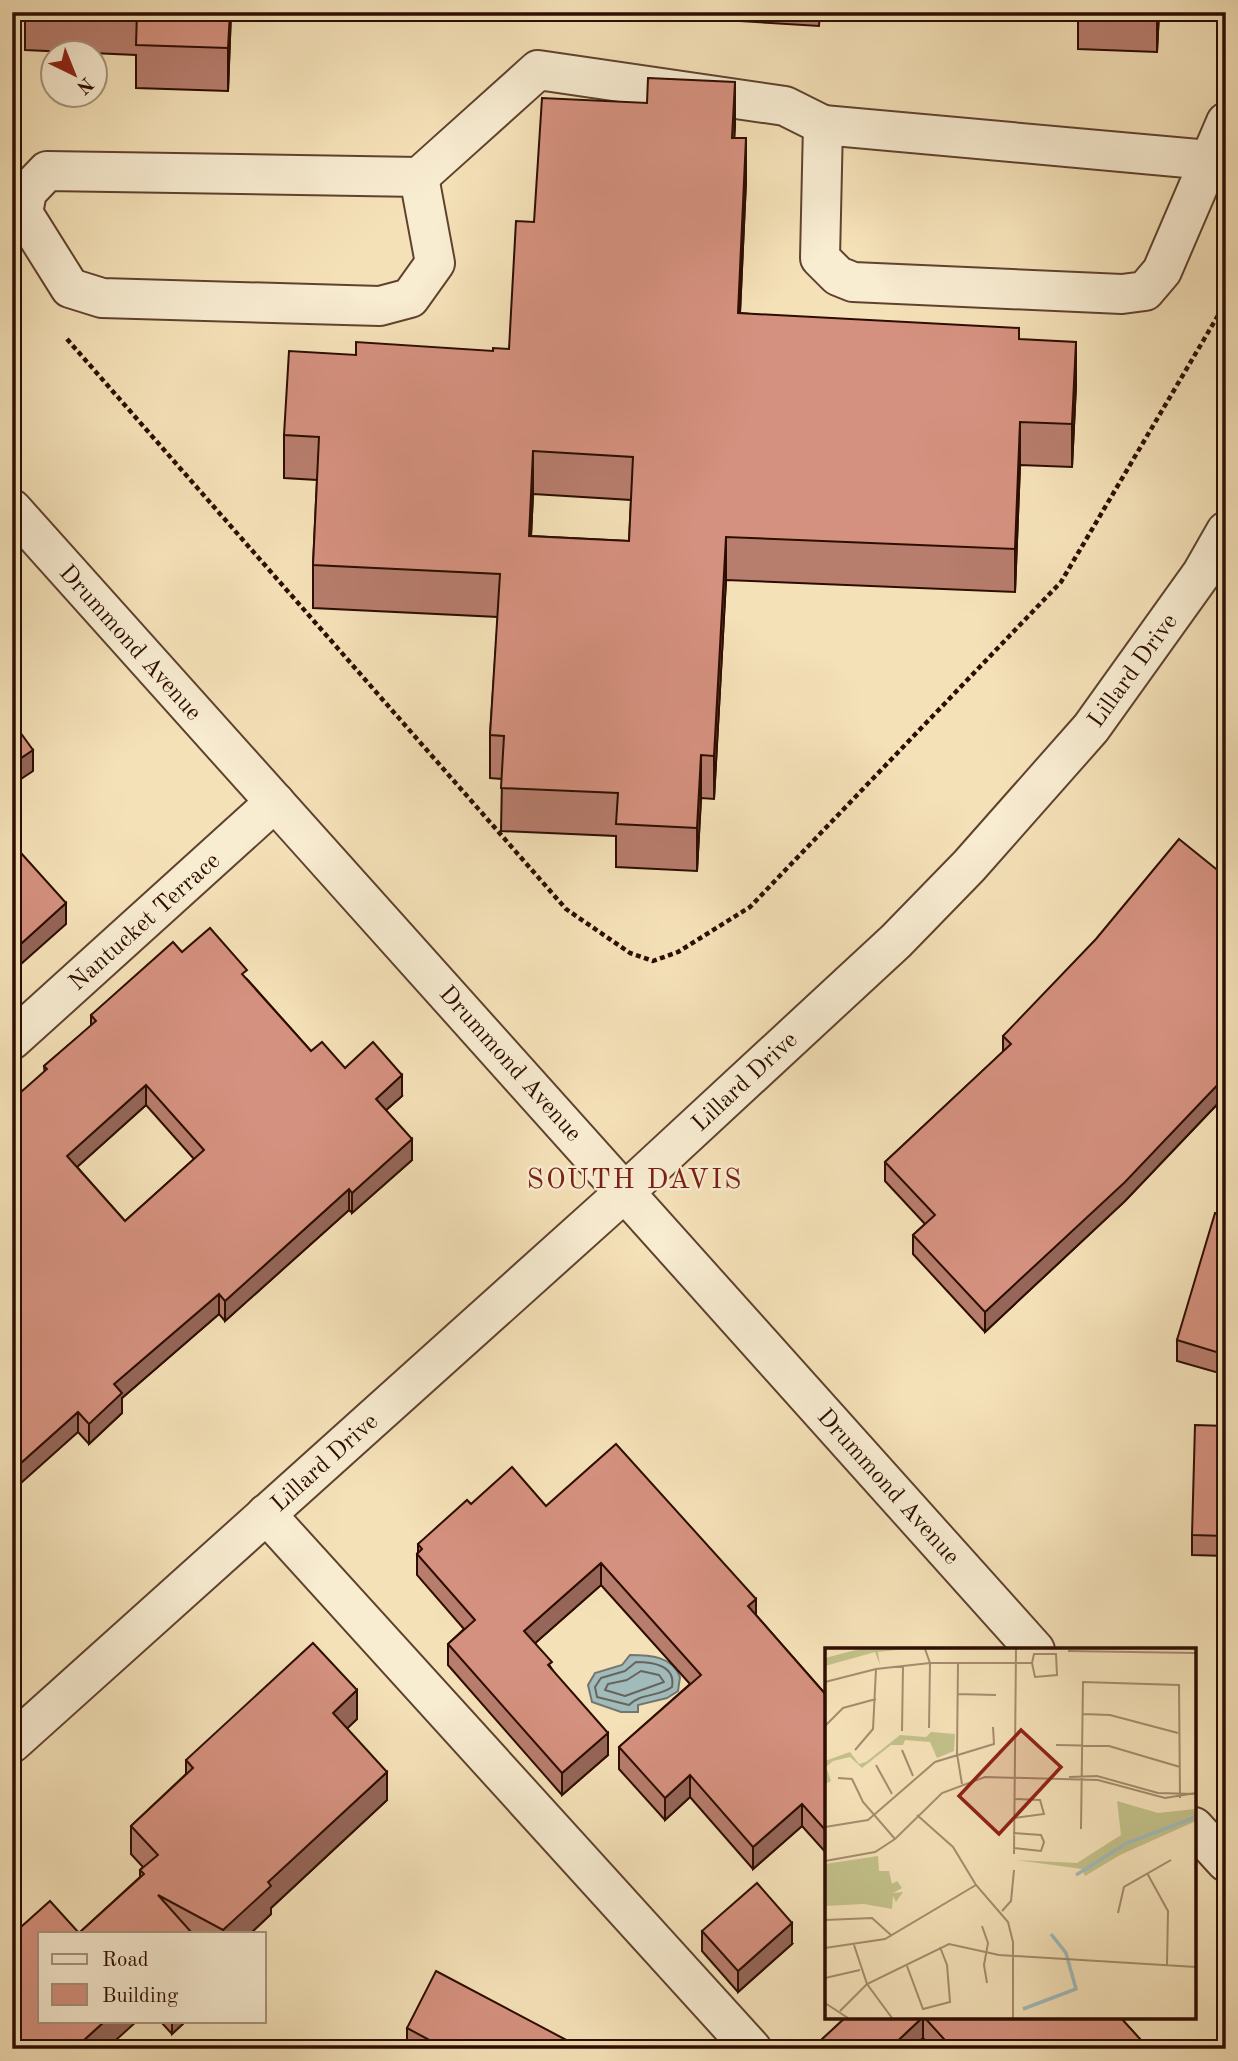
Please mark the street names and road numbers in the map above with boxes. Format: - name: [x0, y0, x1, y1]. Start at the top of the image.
- street label: Drummond Avenue: [54, 561, 205, 726]
- street label: Lillard Drive: [1084, 610, 1183, 732]
- street label: Nantucket Terrace: [66, 849, 225, 996]
- street label: Drummond Avenue: [434, 982, 585, 1147]
- street label: Lillard Drive: [688, 1028, 803, 1137]
- street label: Drummond Avenue: [812, 1405, 963, 1570]
- street label: Lillard Drive: [267, 1410, 383, 1517]

